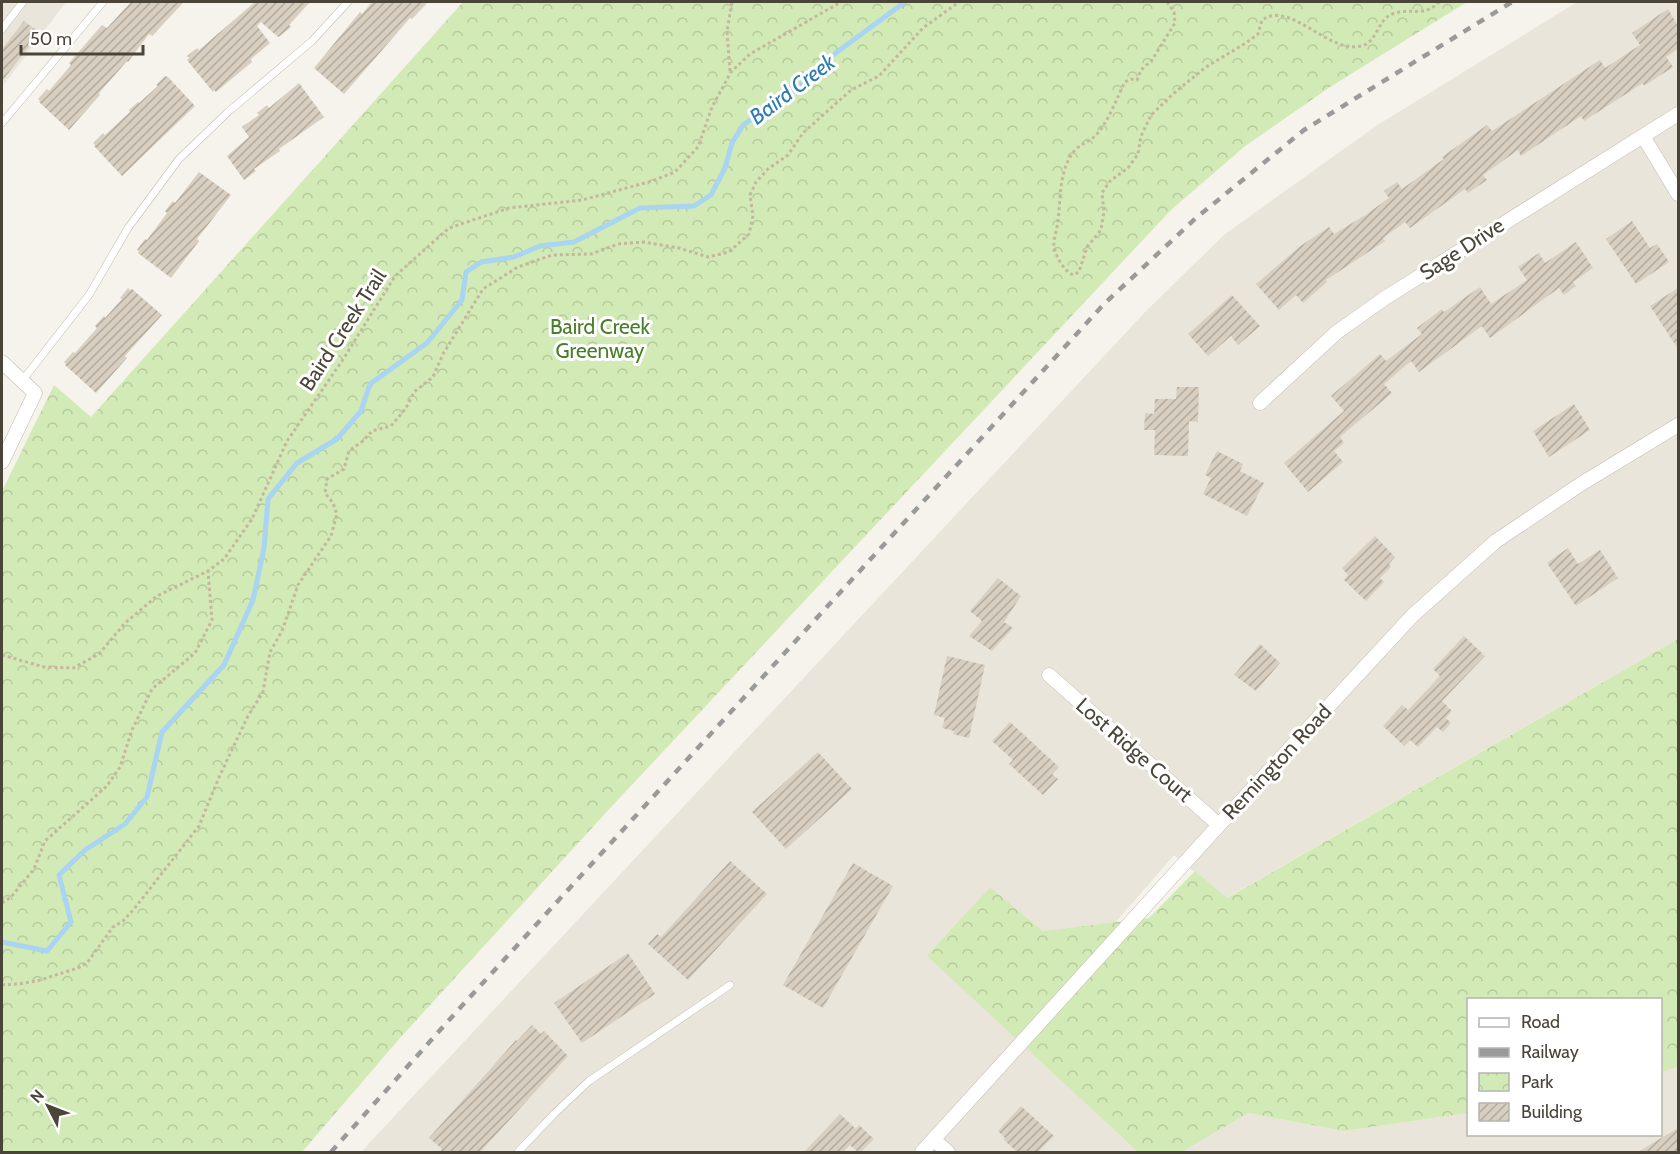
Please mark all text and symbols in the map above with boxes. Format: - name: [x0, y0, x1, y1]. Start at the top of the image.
- scale bar: [21, 18, 142, 56]
- text: 50 m: [30, 28, 72, 50]
- water label: Baird Creek: [744, 48, 841, 130]
- street label: Sage Drive: [1415, 212, 1509, 285]
- street label: Baird Creek Trail: [294, 264, 391, 395]
- park label: Baird Creek Greenway: [550, 314, 651, 363]
- street label: Lost Ridge Court: [1071, 692, 1198, 807]
- street label: Remington Road: [1217, 699, 1336, 825]
- legend: [1467, 998, 1662, 1136]
- text: Road: [1521, 1011, 1560, 1033]
- text: Railway: [1521, 1041, 1579, 1063]
- text: Park: [1521, 1071, 1554, 1093]
- north arrow: [18, 1076, 78, 1136]
- text: N: [26, 1086, 48, 1107]
- text: Building: [1521, 1101, 1583, 1123]

